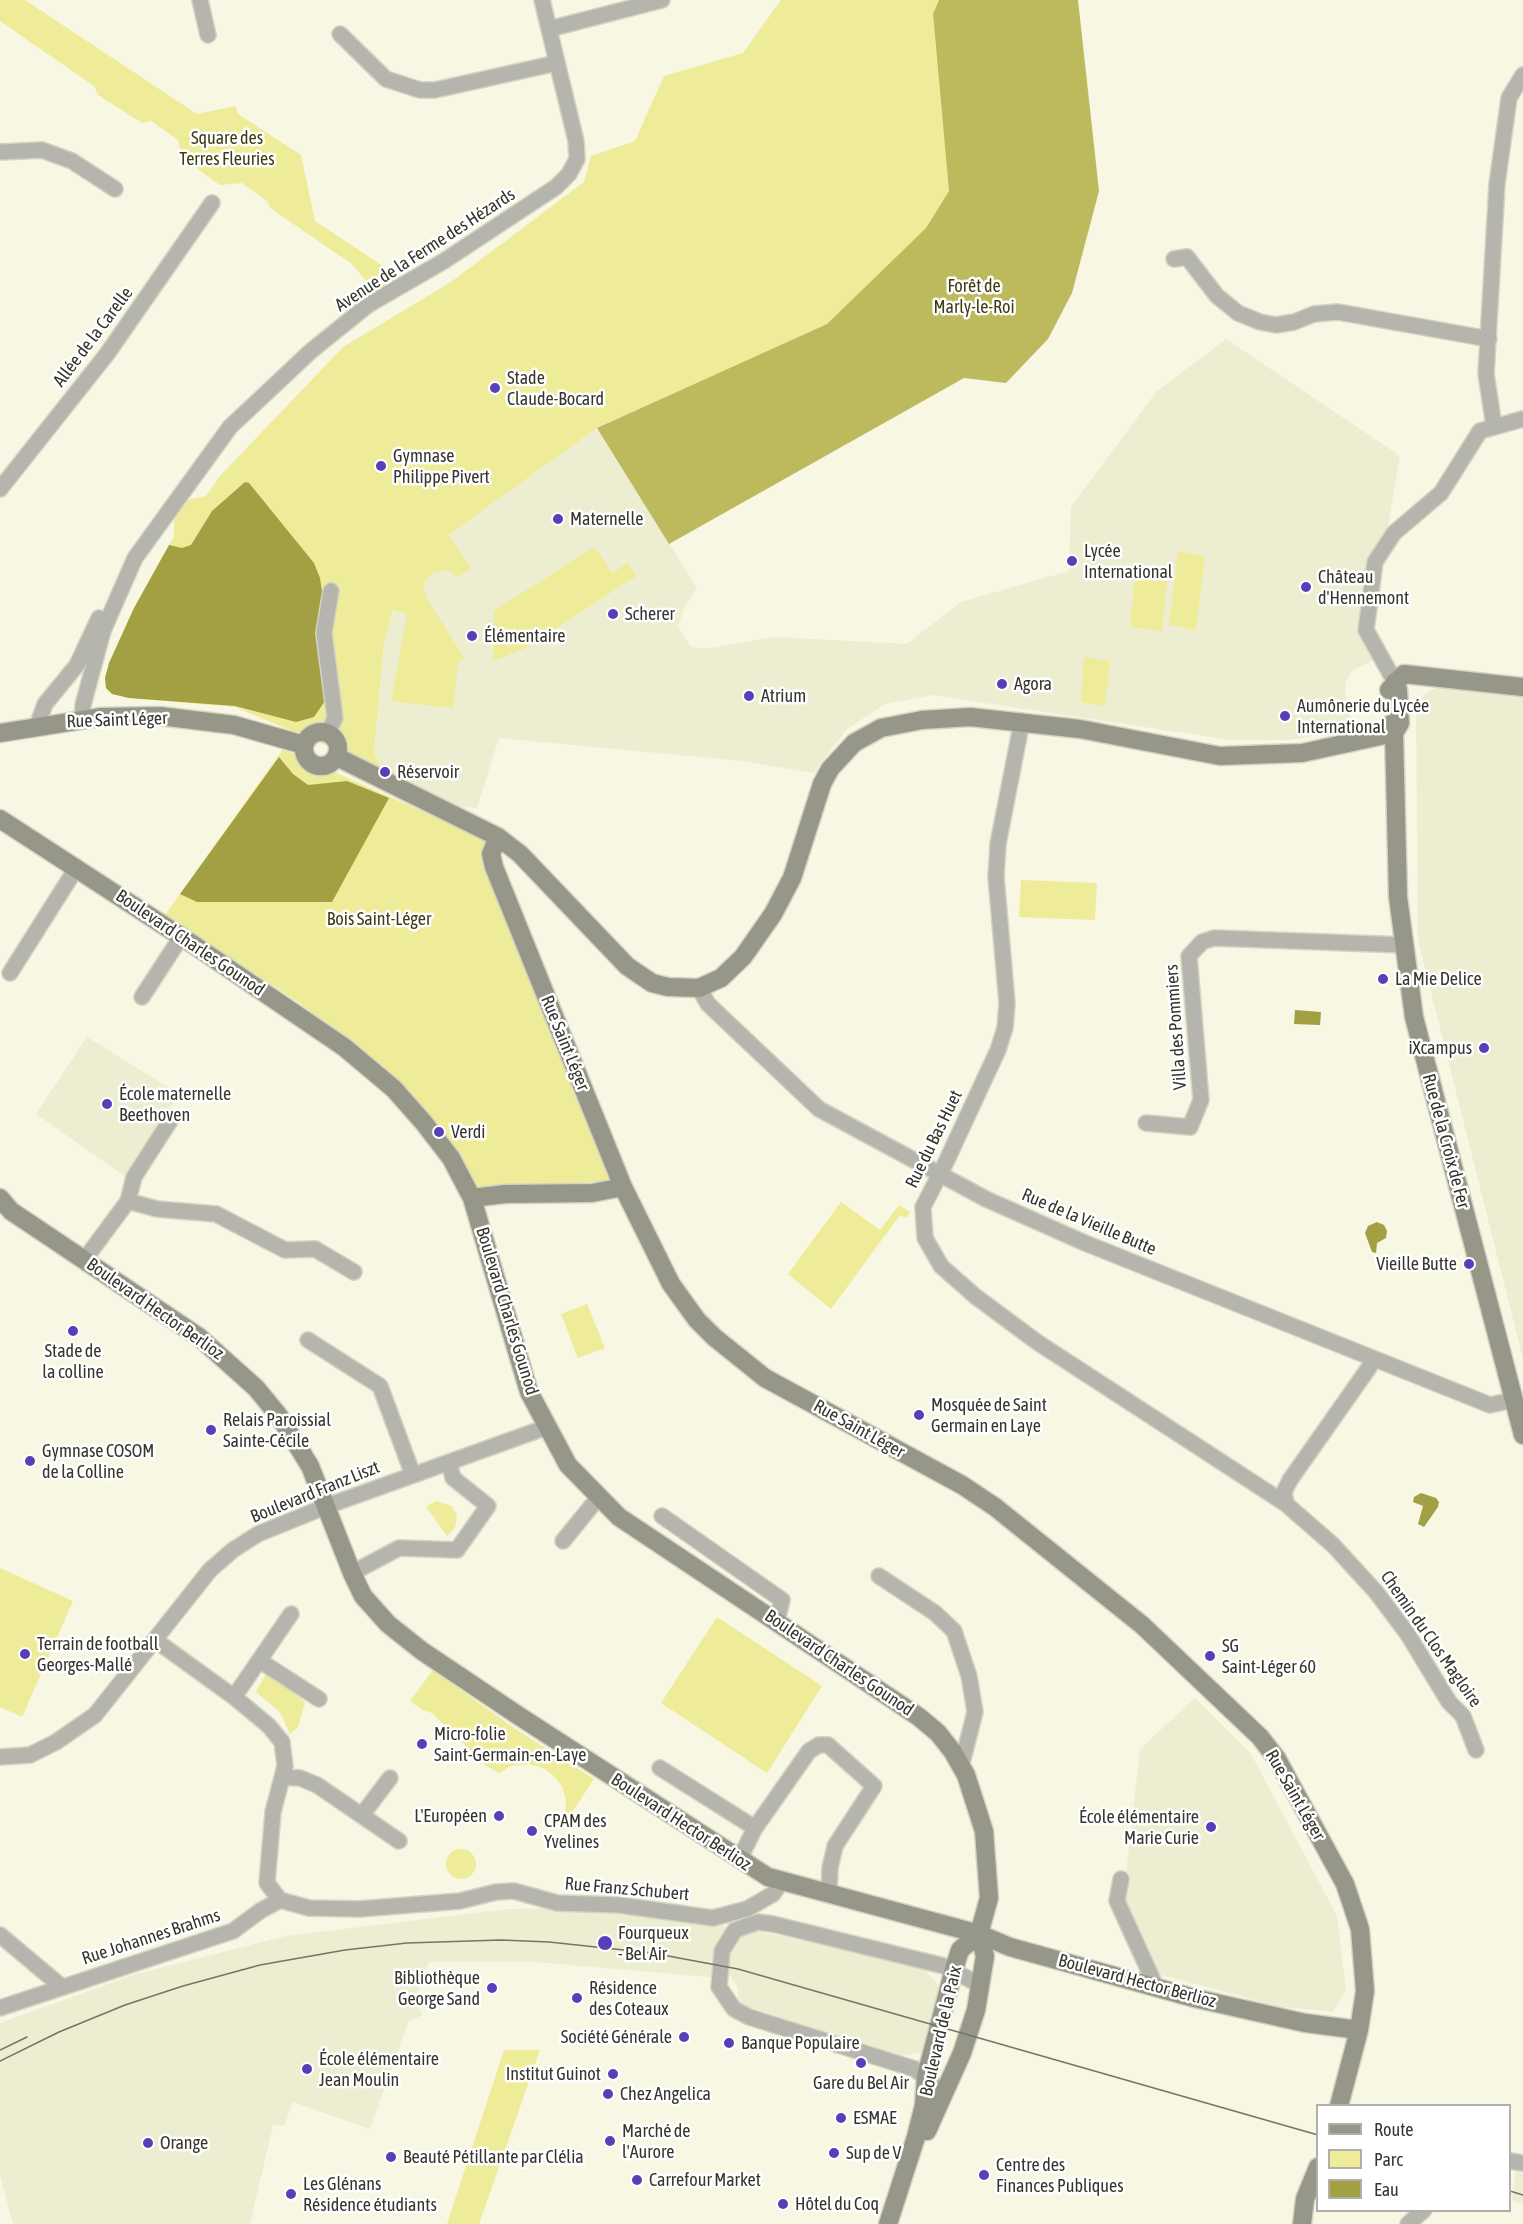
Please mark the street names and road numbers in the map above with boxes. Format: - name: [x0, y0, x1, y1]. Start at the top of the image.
- street label: Avenue de la Ferme des Hézards: [331, 184, 519, 316]
- street label: Allée de la Carelle: [49, 283, 137, 391]
- street label: Rue Saint Léger: [66, 707, 168, 733]
- street label: Boulevard Charles Gounod: [112, 885, 268, 1001]
- street label: Villa des Pommiers: [1161, 963, 1191, 1091]
- street label: Rue Saint Léger: [536, 992, 594, 1094]
- street label: Rue de la Croix de Fer: [1418, 1071, 1474, 1211]
- street label: Rue du Bas Huet: [901, 1087, 967, 1191]
- street label: Rue de la Vieille Butte: [1019, 1184, 1159, 1260]
- street label: Boulevard Charles Gounod: [471, 1224, 543, 1398]
- street label: Boulevard Hector Berlioz: [82, 1254, 228, 1364]
- street label: Rue Saint Léger: [810, 1395, 908, 1463]
- street label: Boulevard Franz Liszt: [247, 1456, 383, 1528]
- street label: Chemin du Clos Magloire: [1376, 1567, 1486, 1711]
- street label: Boulevard Charles Gounod: [761, 1605, 917, 1721]
- street label: Rue Saint Léger: [1260, 1746, 1330, 1844]
- street label: Boulevard Hector Berlioz: [607, 1769, 755, 1875]
- street label: Rue Franz Schubert: [564, 1873, 690, 1905]
- street label: Rue Johannes Brahms: [79, 1904, 223, 1970]
- street label: Boulevard Hector Berlioz: [1056, 1950, 1218, 2012]
- street label: Boulevard de la Paix: [915, 1964, 967, 2098]

